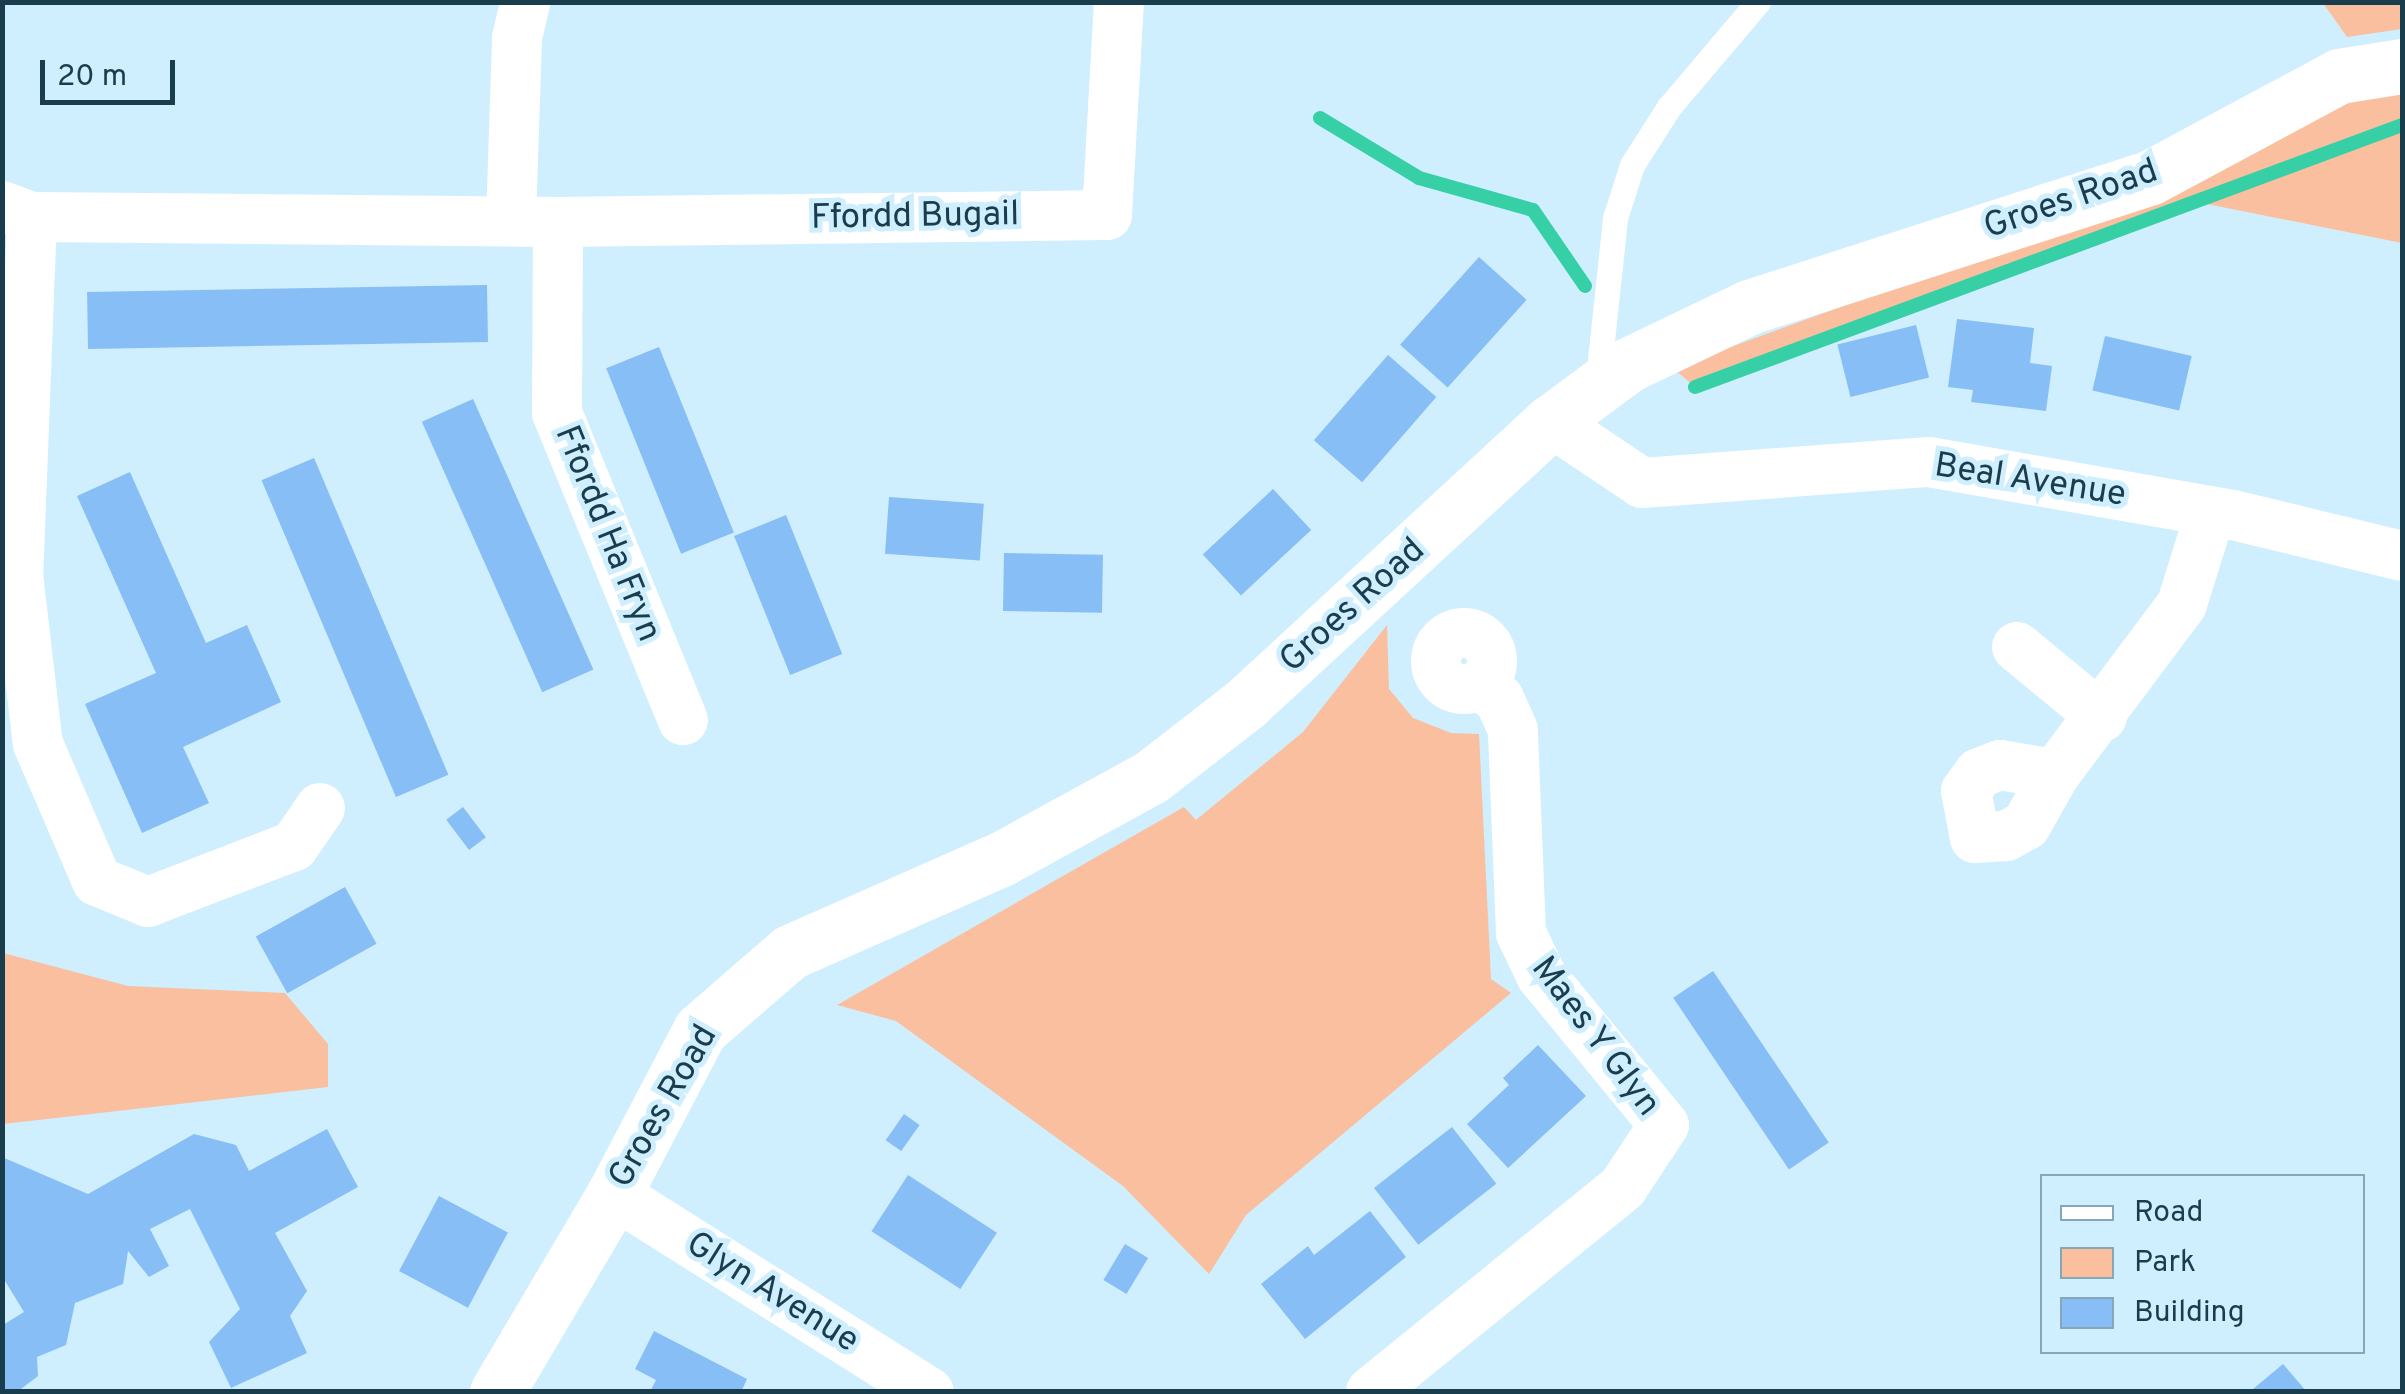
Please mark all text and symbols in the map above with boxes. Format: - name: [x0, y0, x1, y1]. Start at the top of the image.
- scale bar: [45, 40, 180, 102]
- text: 20 m: [57, 59, 127, 96]
- street label: Groes Road: [1979, 151, 2163, 249]
- street label: Ffordd Bugail: [810, 194, 1020, 240]
- street label: Ffordd Ha Fryn: [545, 420, 669, 648]
- street label: Beal Avenue: [1931, 445, 2129, 517]
- street label: Groes Road: [1272, 530, 1434, 682]
- street label: Maes Y Glyn: [1521, 948, 1669, 1126]
- street label: Groes Road: [601, 1018, 727, 1196]
- legend: [2040, 1174, 2365, 1354]
- text: Road: [2134, 1195, 2203, 1232]
- street label: Glyn Avenue: [677, 1223, 867, 1363]
- text: Park: [2134, 1245, 2196, 1282]
- text: Building: [2134, 1295, 2245, 1332]

